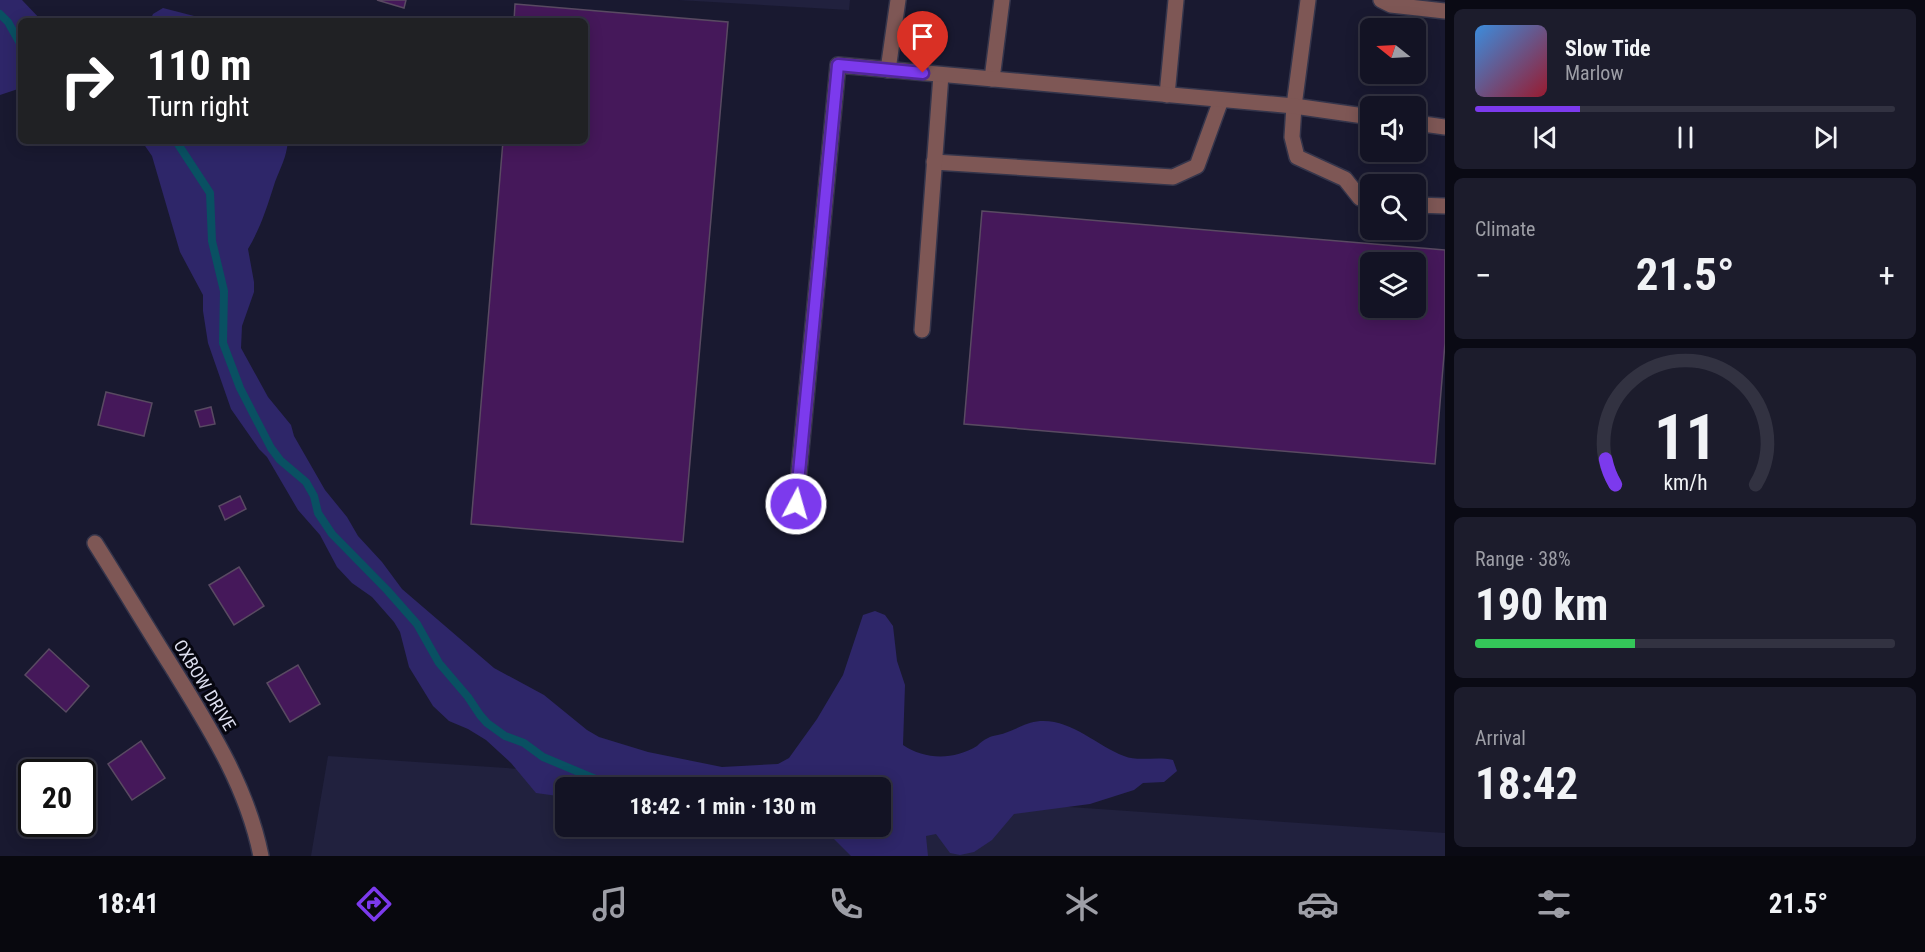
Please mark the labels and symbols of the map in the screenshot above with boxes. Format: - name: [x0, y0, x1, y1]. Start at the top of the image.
- pin: [897, 11, 948, 73]
- north arrow: [1360, 18, 1426, 84]
- position arrow: [764, 472, 828, 536]
- street label: OXBOW DRIVE: [170, 636, 240, 734]
- speed limit sign: 20: [18, 759, 96, 837]

